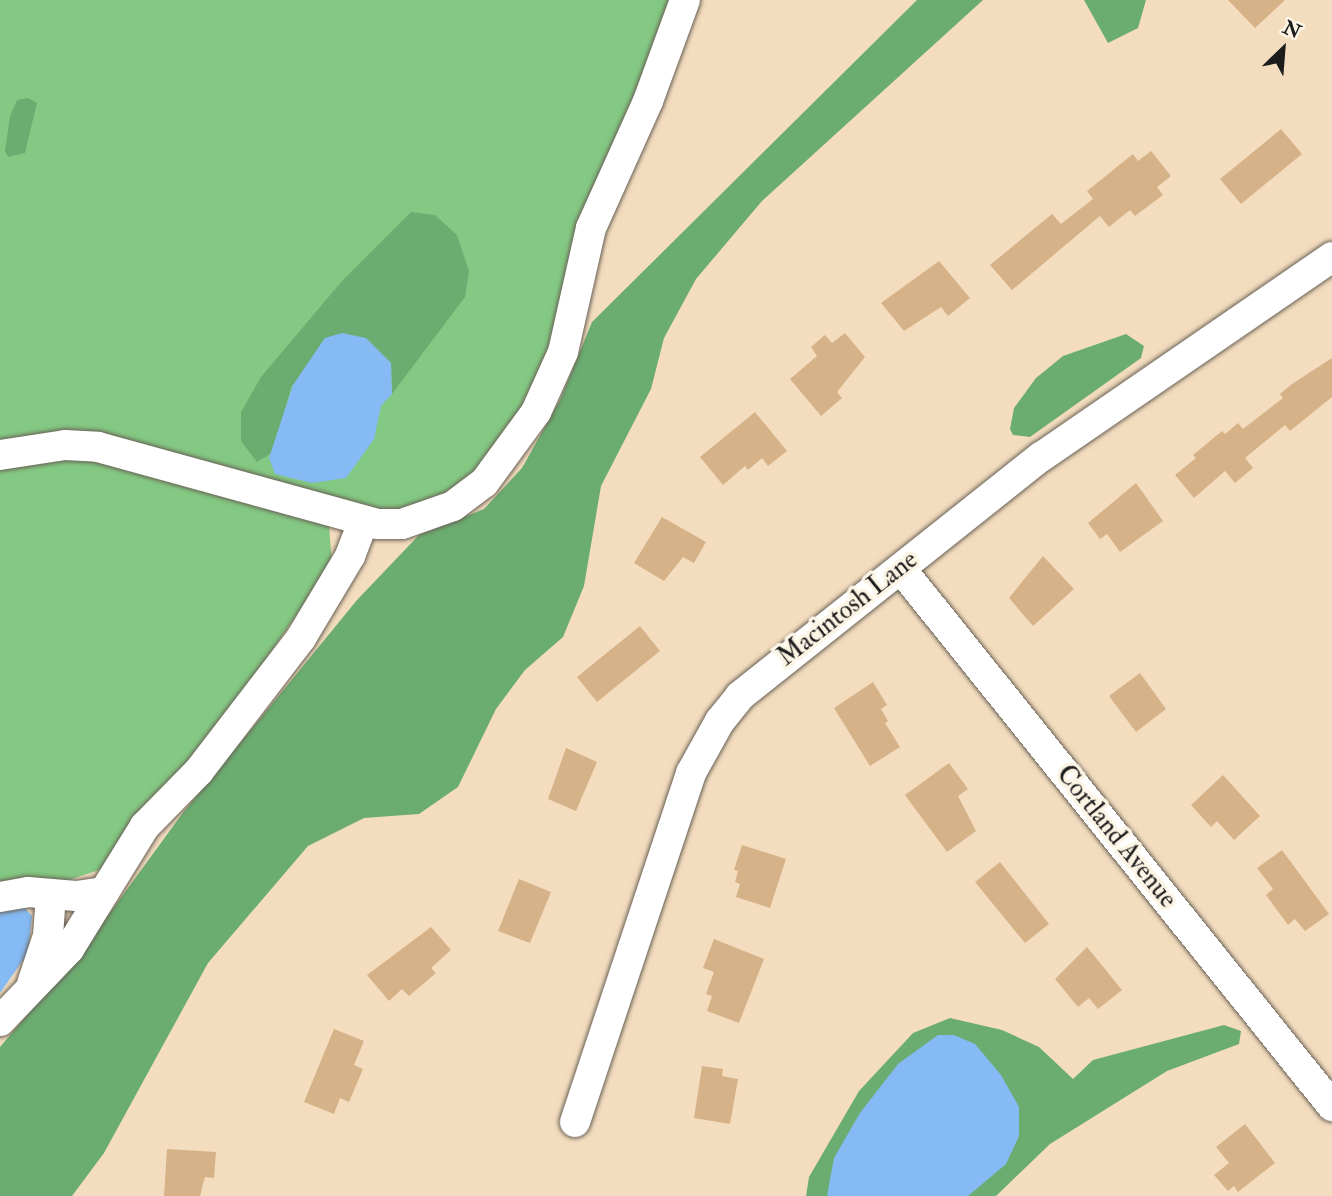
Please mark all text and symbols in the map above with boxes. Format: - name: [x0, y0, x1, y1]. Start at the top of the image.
- north arrow: [1248, 14, 1318, 84]
- text: N: [1279, 15, 1305, 44]
- street label: Macintosh Lane: [772, 545, 924, 673]
- street label: Cortland Avenue: [1049, 760, 1183, 914]

